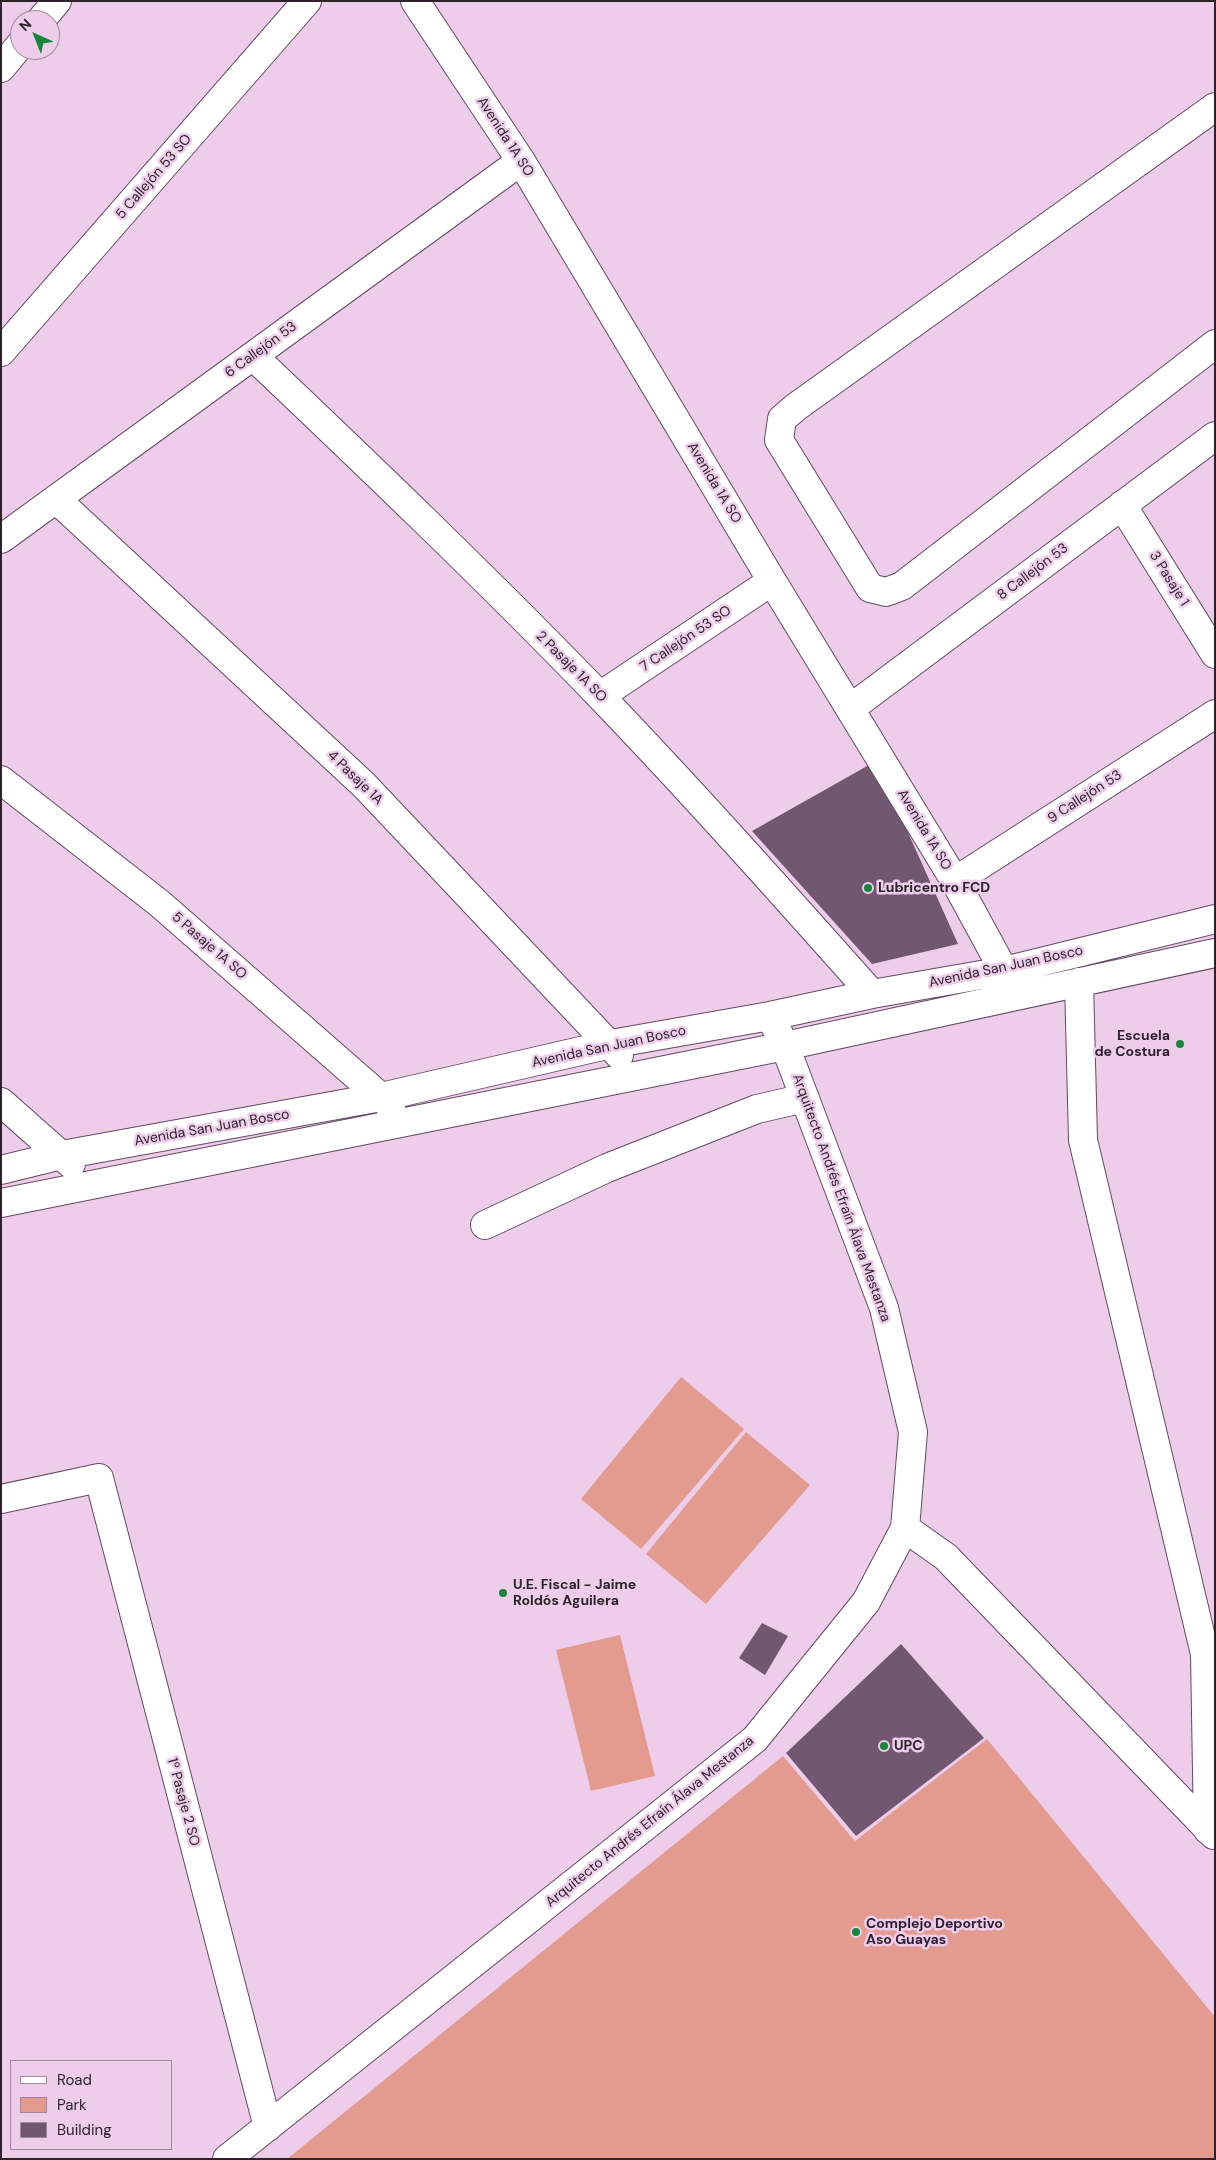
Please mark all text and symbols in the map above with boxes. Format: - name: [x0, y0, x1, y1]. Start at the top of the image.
- north arrow: [10, 10, 60, 60]
- text: N: [15, 15, 35, 35]
- street label: Avenida 1A SO: [473, 94, 537, 180]
- street label: 5 Callejón 53 SO: [113, 131, 195, 223]
- street label: 6 Callejón 53: [222, 318, 300, 382]
- street label: Avenida 1A SO: [683, 439, 745, 527]
- street label: 8 Callejón 53: [994, 540, 1072, 604]
- street label: 3 Pasaje 1: [1146, 548, 1192, 610]
- street label: 7 Callejón 53 SO: [637, 602, 735, 676]
- street label: 2 Pasaje 1A SO: [532, 628, 610, 706]
- street label: 4 Pasaje 1A: [324, 747, 386, 809]
- street label: 9 Callejón 53: [1045, 767, 1125, 827]
- street label: Avenida 1A SO: [893, 786, 955, 874]
- place label: Lubricentro FCD: [878, 880, 990, 896]
- marker: Lubricentro FCD: [862, 882, 874, 894]
- street label: 5 Pasaje 1A SO: [168, 909, 250, 983]
- street label: Avenida San Juan Bosco: [927, 942, 1085, 992]
- street label: Avenida San Juan Bosco: [530, 1022, 688, 1072]
- place label: Escuela de Costura: [1094, 1028, 1170, 1060]
- marker: Escuela de Costura: [1174, 1038, 1186, 1050]
- street label: Arquitecto Andrés Efraín Álava Mestanza: [788, 1072, 894, 1324]
- street label: Avenida San Juan Bosco: [133, 1106, 291, 1150]
- place label: U.E. Fiscal - Jaime Roldós Aguilera: [513, 1577, 636, 1610]
- marker: U.E. Fiscal - Jaime Roldós Aguilera: [497, 1587, 509, 1599]
- street label: Arquitecto Andrés Efraín Álava Mestanza: [543, 1733, 757, 1911]
- place label: UPC: [894, 1738, 923, 1754]
- marker: UPC: [878, 1740, 890, 1752]
- street label: 1º Pasaje 2 SO: [163, 1756, 203, 1848]
- place label: Complejo Deportivo Aso Guayas: [866, 1916, 1003, 1948]
- marker: Complejo Deportivo Aso Guayas: [850, 1926, 862, 1938]
- legend: [10, 2060, 172, 2150]
- text: Road: [57, 2070, 92, 2090]
- text: Park: [57, 2095, 87, 2115]
- text: Building: [57, 2120, 112, 2140]

